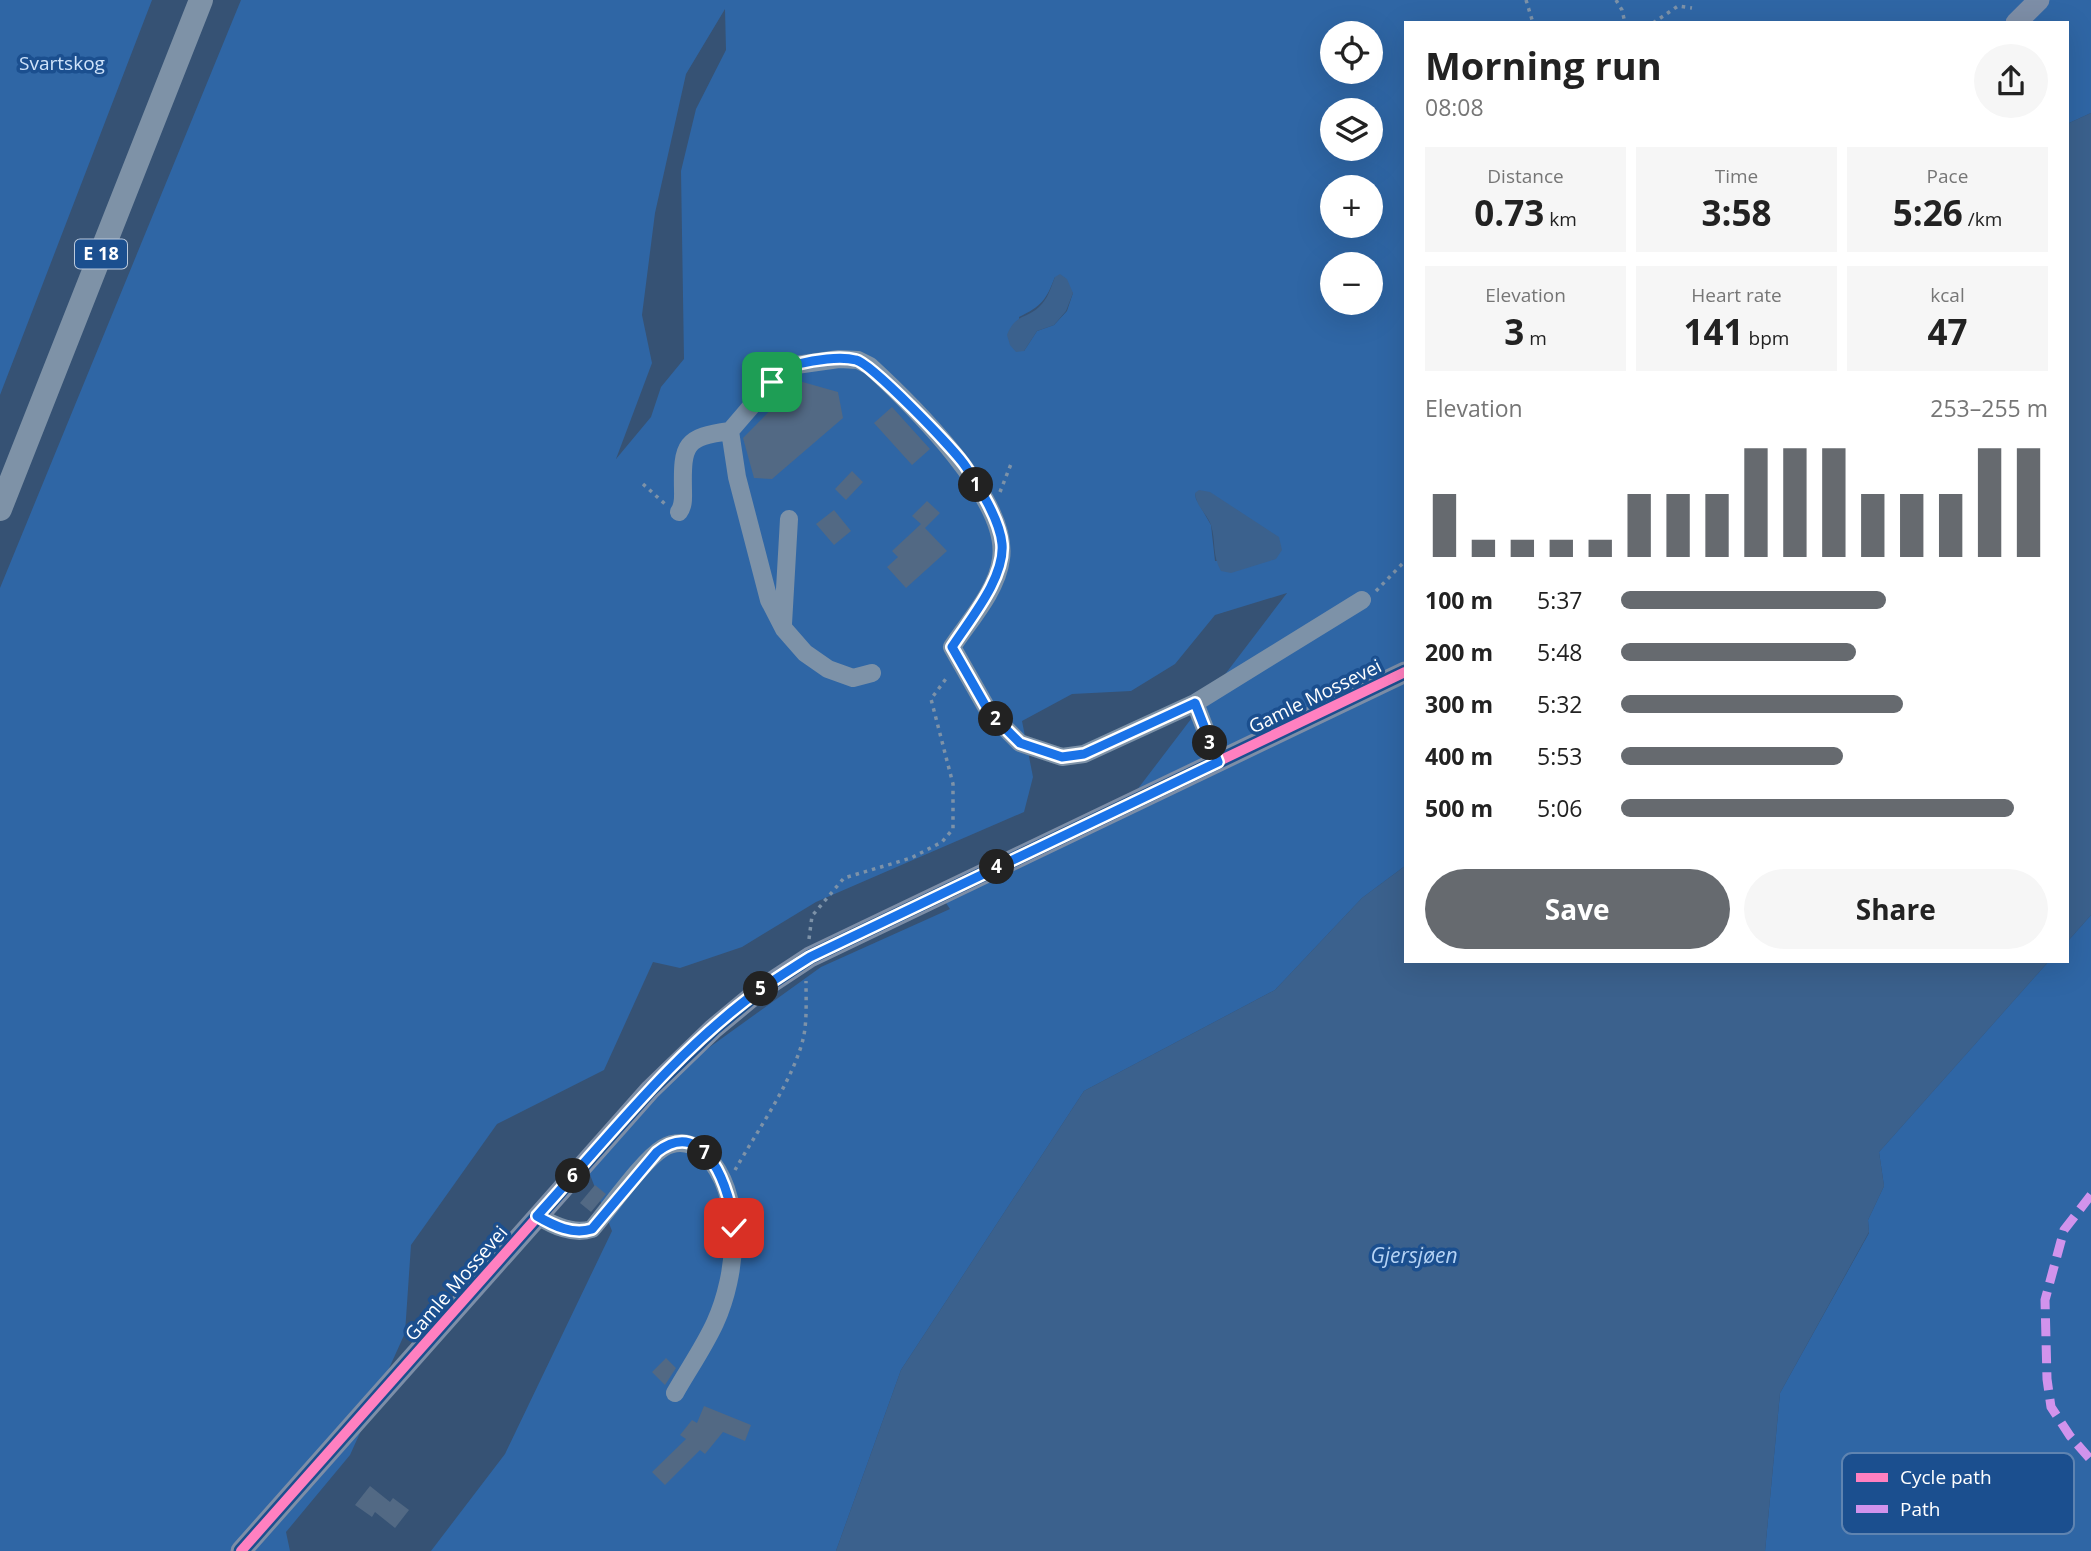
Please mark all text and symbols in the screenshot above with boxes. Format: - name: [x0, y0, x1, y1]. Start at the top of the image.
- map controls: [1320, 21, 1383, 315]
- button: locate: [1320, 21, 1383, 84]
- text: Morning run: [1425, 39, 1662, 91]
- button: share: [1974, 44, 2048, 118]
- park label: Svartskog: [19, 50, 105, 76]
- text: 08:08: [1425, 91, 1484, 123]
- button: layers: [1320, 98, 1383, 161]
- text: Distance: [1487, 163, 1564, 189]
- text: Time: [1715, 163, 1758, 189]
- text: Pace: [1927, 163, 1968, 189]
- button: +: [1320, 175, 1383, 238]
- text: 0.73: [1474, 189, 1544, 236]
- text: 3:58: [1701, 189, 1772, 236]
- text: 5:26: [1893, 189, 1963, 236]
- text: km: [1544, 206, 1577, 232]
- text: /km: [1963, 206, 2002, 232]
- road number: E 18: [75, 240, 127, 268]
- button: −: [1320, 252, 1383, 315]
- text: Elevation: [1485, 282, 1566, 308]
- text: Heart rate: [1691, 282, 1782, 308]
- text: kcal: [1930, 282, 1965, 308]
- text: 3: [1504, 308, 1524, 355]
- text: 141: [1684, 308, 1744, 355]
- text: 47: [1927, 308, 1968, 355]
- text: m: [1524, 325, 1547, 351]
- text: bpm: [1744, 325, 1789, 351]
- pin: [742, 352, 802, 412]
- icon: arrive: [753, 363, 791, 401]
- text: Elevation: [1425, 392, 1523, 424]
- text: 253–255 m: [1930, 392, 2048, 424]
- pin: 1: [958, 468, 993, 503]
- text: 1: [970, 471, 981, 497]
- text: 100 m: [1425, 584, 1493, 616]
- text: 5:37: [1537, 584, 1583, 616]
- text: 200 m: [1425, 636, 1493, 668]
- text: 5:48: [1537, 636, 1583, 668]
- street label: Gamle Mossevei: [1244, 653, 1386, 739]
- text: 300 m: [1425, 688, 1493, 720]
- text: 5:32: [1537, 688, 1583, 720]
- pin: 2: [978, 702, 1014, 736]
- text: 2: [990, 705, 1001, 731]
- pin: 3: [1192, 726, 1228, 760]
- text: 3: [1204, 729, 1215, 755]
- text: 400 m: [1425, 740, 1493, 772]
- text: 5:53: [1537, 740, 1583, 772]
- text: 500 m: [1425, 792, 1493, 824]
- text: 5:06: [1537, 792, 1583, 824]
- pin: 4: [979, 850, 1014, 884]
- text: 4: [991, 853, 1002, 879]
- button: Save: [1425, 869, 1730, 949]
- button: Share: [1744, 869, 2048, 949]
- pin: 5: [744, 972, 778, 1006]
- text: 5: [755, 975, 766, 1001]
- pin: 7: [688, 1136, 722, 1170]
- text: 7: [699, 1139, 710, 1165]
- pin: 6: [556, 1158, 590, 1194]
- text: 6: [567, 1162, 578, 1188]
- pin: [704, 1198, 764, 1258]
- icon: check: [715, 1209, 753, 1247]
- street label: Gamle Mossevei: [399, 1220, 513, 1346]
- water label: Gjersjøen: [1370, 1241, 1458, 1269]
- legend: [1842, 1453, 2074, 1534]
- text: Cycle path: [1900, 1464, 1992, 1490]
- text: Path: [1900, 1496, 1940, 1522]

